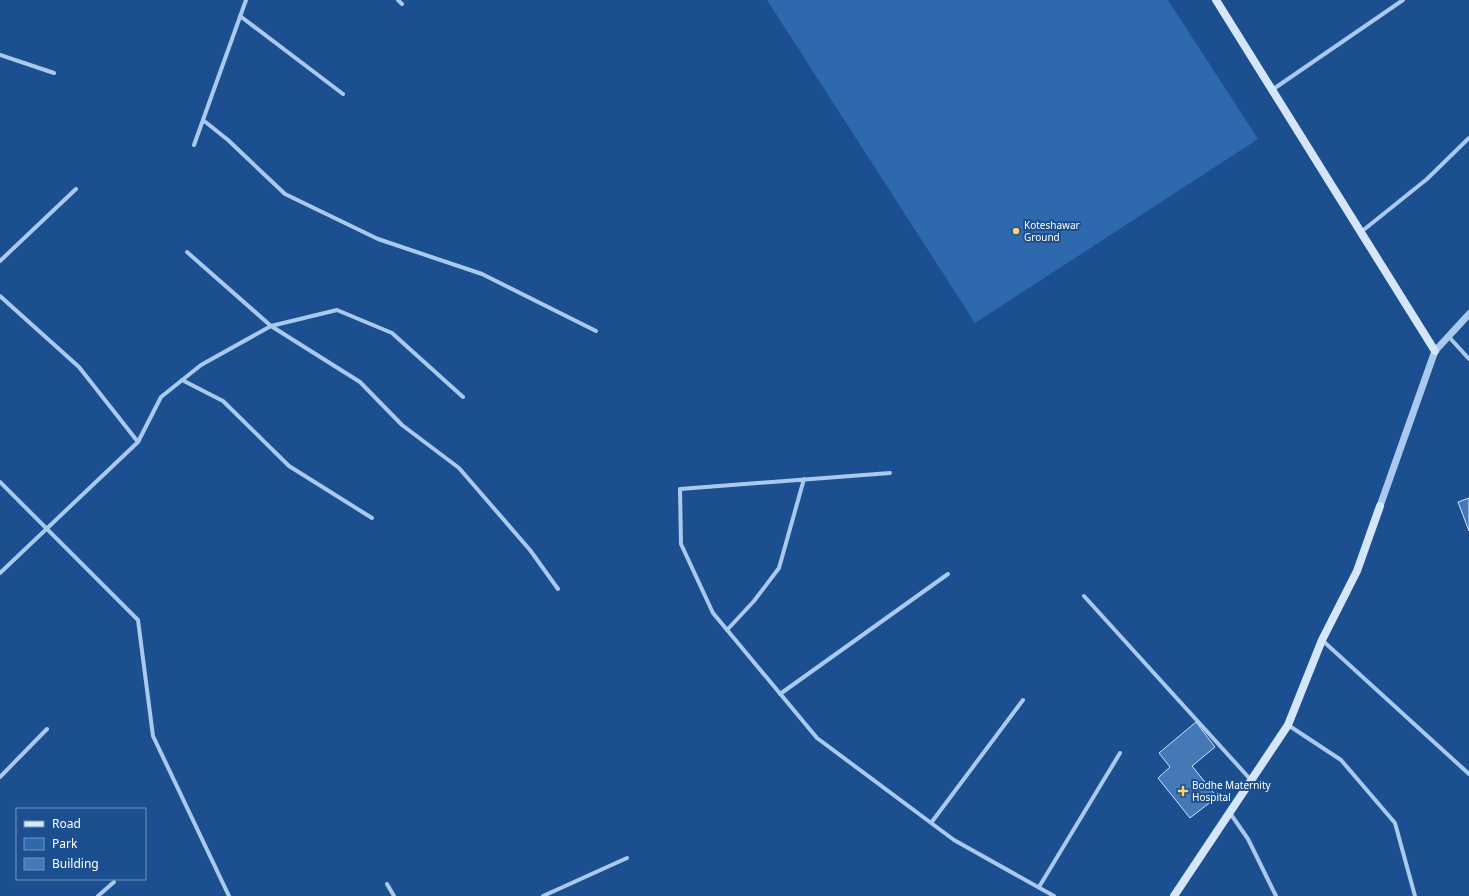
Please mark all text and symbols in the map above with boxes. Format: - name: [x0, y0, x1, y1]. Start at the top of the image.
- place label: Koteshawar Ground: [1024, 218, 1080, 244]
- marker: Koteshawar Ground: [1011, 226, 1021, 236]
- place label: Bodhe Maternity Hospital: [1192, 778, 1272, 804]
- marker: Bodhe Maternity Hospital: [1177, 785, 1189, 797]
- legend: [16, 808, 146, 880]
- text: Road: [52, 815, 81, 832]
- text: Park: [52, 835, 78, 852]
- text: Building: [52, 855, 99, 872]

